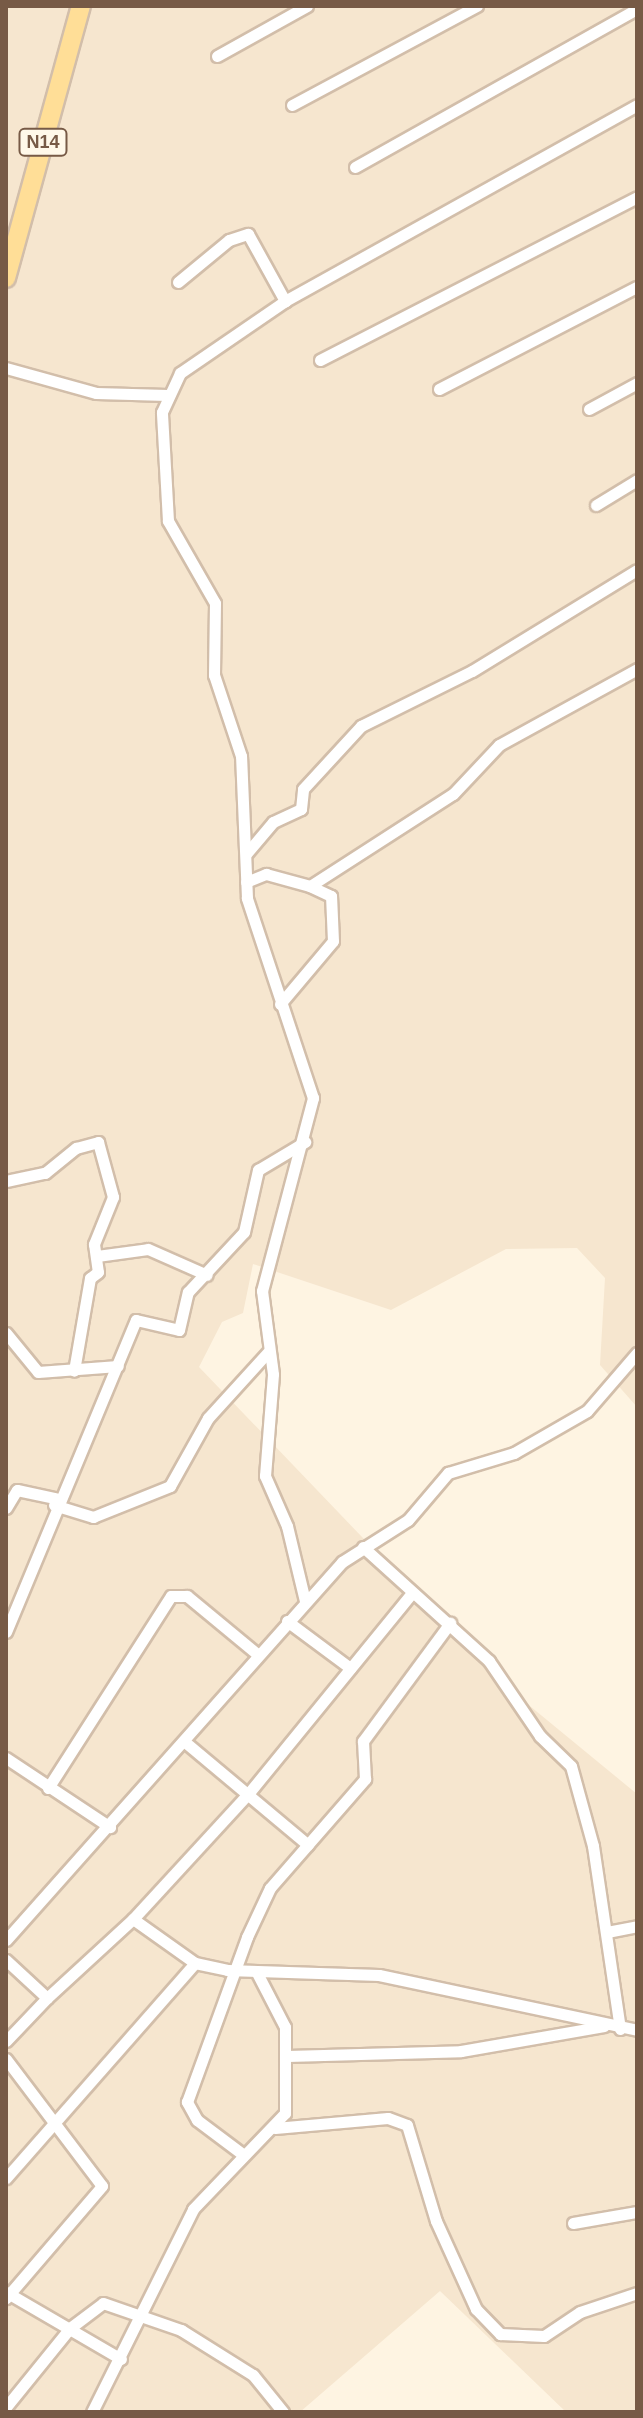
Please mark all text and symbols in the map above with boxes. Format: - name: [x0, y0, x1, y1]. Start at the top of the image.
- road number: N14: [17, 128, 69, 156]

